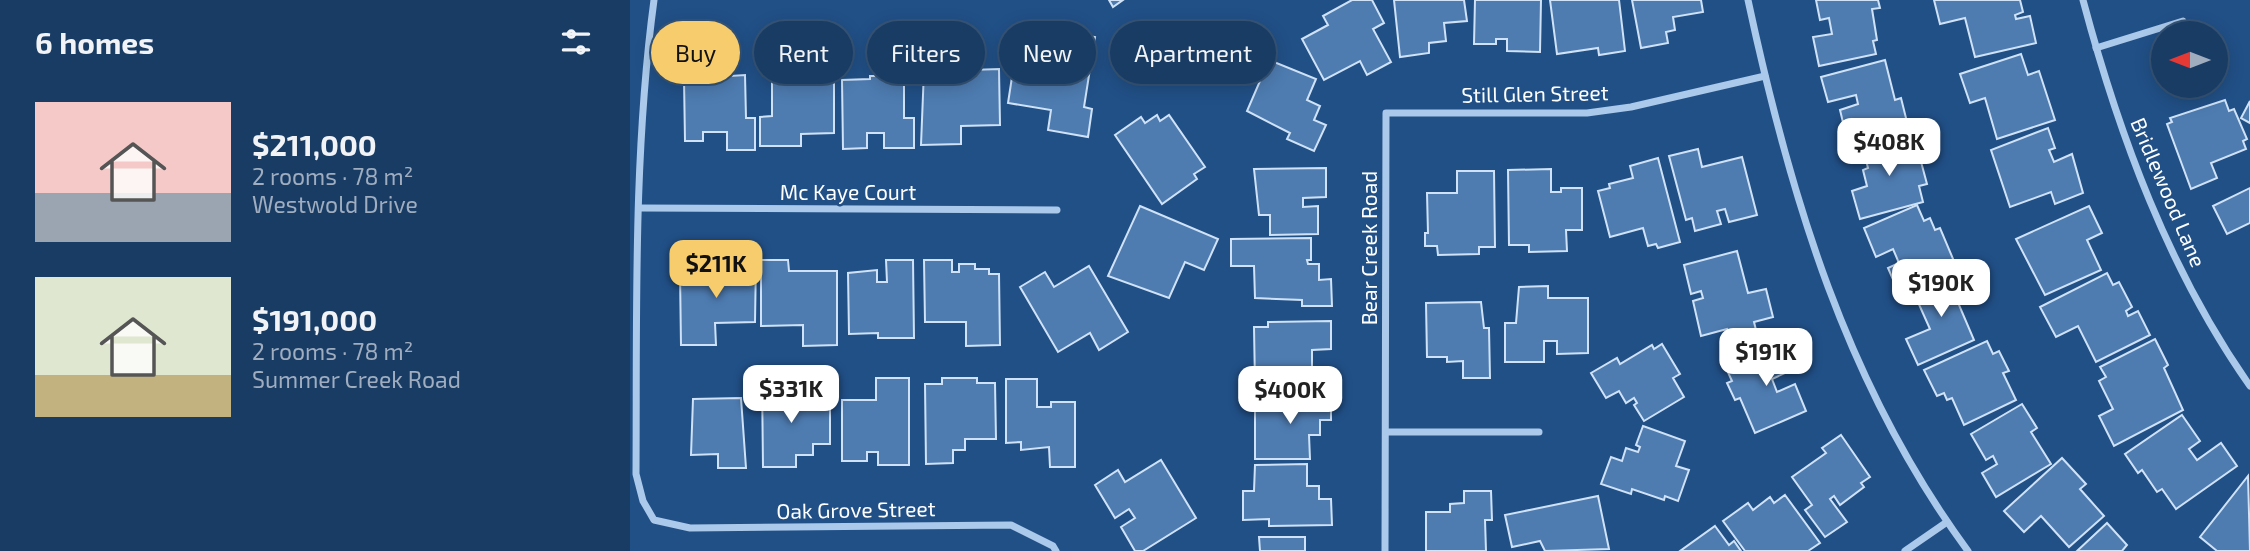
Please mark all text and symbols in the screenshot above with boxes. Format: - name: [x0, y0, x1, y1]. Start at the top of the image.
- chip: Buy: [651, 21, 740, 84]
- chip: Rent: [754, 21, 853, 84]
- chip: Filters: [867, 21, 985, 84]
- chip: New: [999, 21, 1096, 84]
- chip: Apartment: [1110, 21, 1276, 84]
- north arrow: [2151, 21, 2228, 98]
- map controls: [2151, 21, 2228, 98]
- icon: filters: [557, 23, 595, 61]
- text: 6 homes: [35, 24, 154, 60]
- street label: Still Glen Street: [1461, 79, 1609, 107]
- street label: Bridlewood Lane: [2126, 114, 2212, 270]
- pin: $408K: [1840, 118, 1938, 178]
- text: $211,000: [252, 126, 377, 162]
- text: $408K: [1853, 127, 1925, 155]
- icon: home: [91, 130, 175, 214]
- text: 2 rooms · 78 m²: [252, 162, 413, 190]
- street label: Bear Creek Road: [1356, 171, 1381, 325]
- street label: Mc Kaye Court: [780, 179, 916, 204]
- text: Westwold Drive: [252, 190, 418, 218]
- pin: $211K: [667, 240, 765, 300]
- text: $211K: [685, 249, 747, 277]
- pin: $190K: [1892, 260, 1990, 319]
- text: $190K: [1908, 268, 1974, 296]
- text: $191,000: [252, 301, 377, 337]
- icon: home: [91, 305, 175, 389]
- pin: $191K: [1717, 328, 1815, 388]
- text: 2 rooms · 78 m²: [252, 337, 413, 365]
- text: $191K: [1735, 337, 1797, 365]
- text: Summer Creek Road: [252, 365, 461, 393]
- pin: $331K: [742, 366, 840, 425]
- pin: $400K: [1241, 366, 1339, 426]
- text: $331K: [759, 374, 823, 402]
- text: $400K: [1254, 375, 1326, 403]
- street label: Oak Grove Street: [776, 495, 936, 523]

